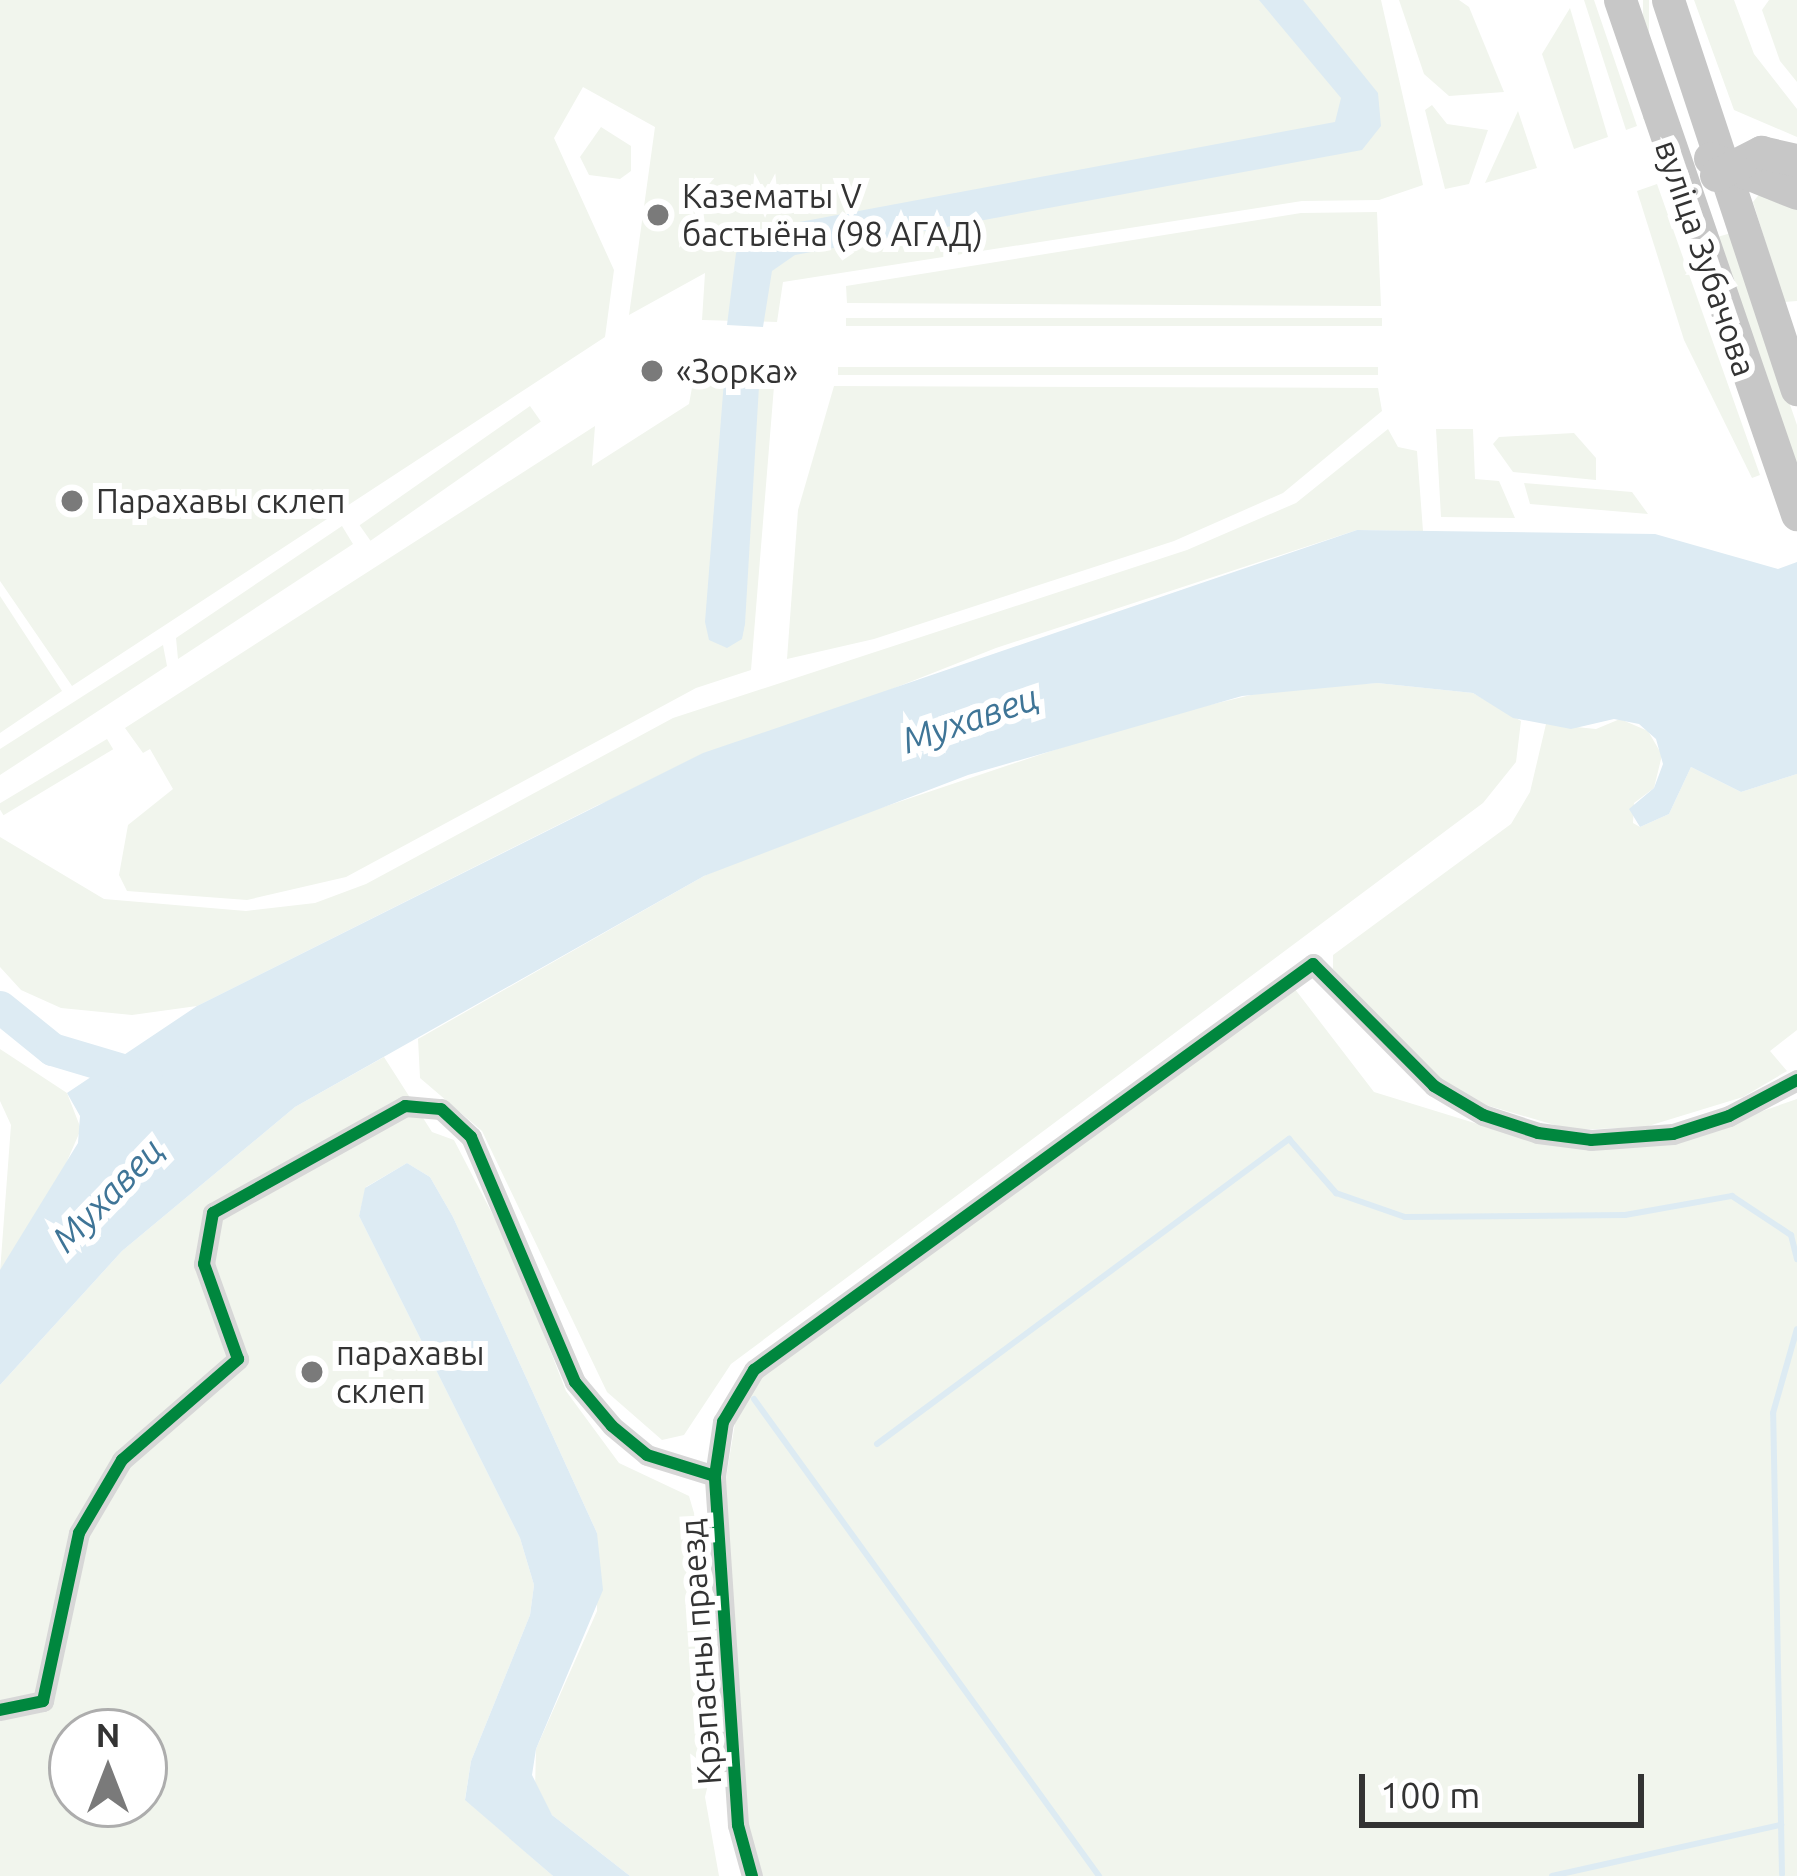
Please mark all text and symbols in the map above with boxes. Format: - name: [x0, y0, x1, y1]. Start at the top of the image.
- street label: вуліца Зубачова: [1647, 135, 1765, 381]
- place label: Казематы V бастыёна (98 АГАД): [682, 176, 983, 254]
- marker: Казематы V бастыёна (98 АГАД): [645, 202, 671, 228]
- place label: «Зорка»: [676, 351, 798, 391]
- marker: «Зорка»: [639, 358, 665, 384]
- place label: Парахавы склеп: [96, 481, 345, 521]
- marker: Парахавы склеп: [59, 488, 85, 514]
- water label: Мухавец: [896, 675, 1044, 761]
- water label: Мухавец: [42, 1128, 172, 1260]
- place label: парахавы склеп: [336, 1333, 485, 1411]
- marker: парахавы склеп: [299, 1359, 325, 1385]
- street label: Крэпасны праезд: [671, 1518, 729, 1786]
- north arrow: [48, 1708, 168, 1828]
- text: N: [96, 1716, 120, 1753]
- scale bar: [1365, 1750, 1650, 1824]
- text: 100 m: [1380, 1774, 1480, 1815]

